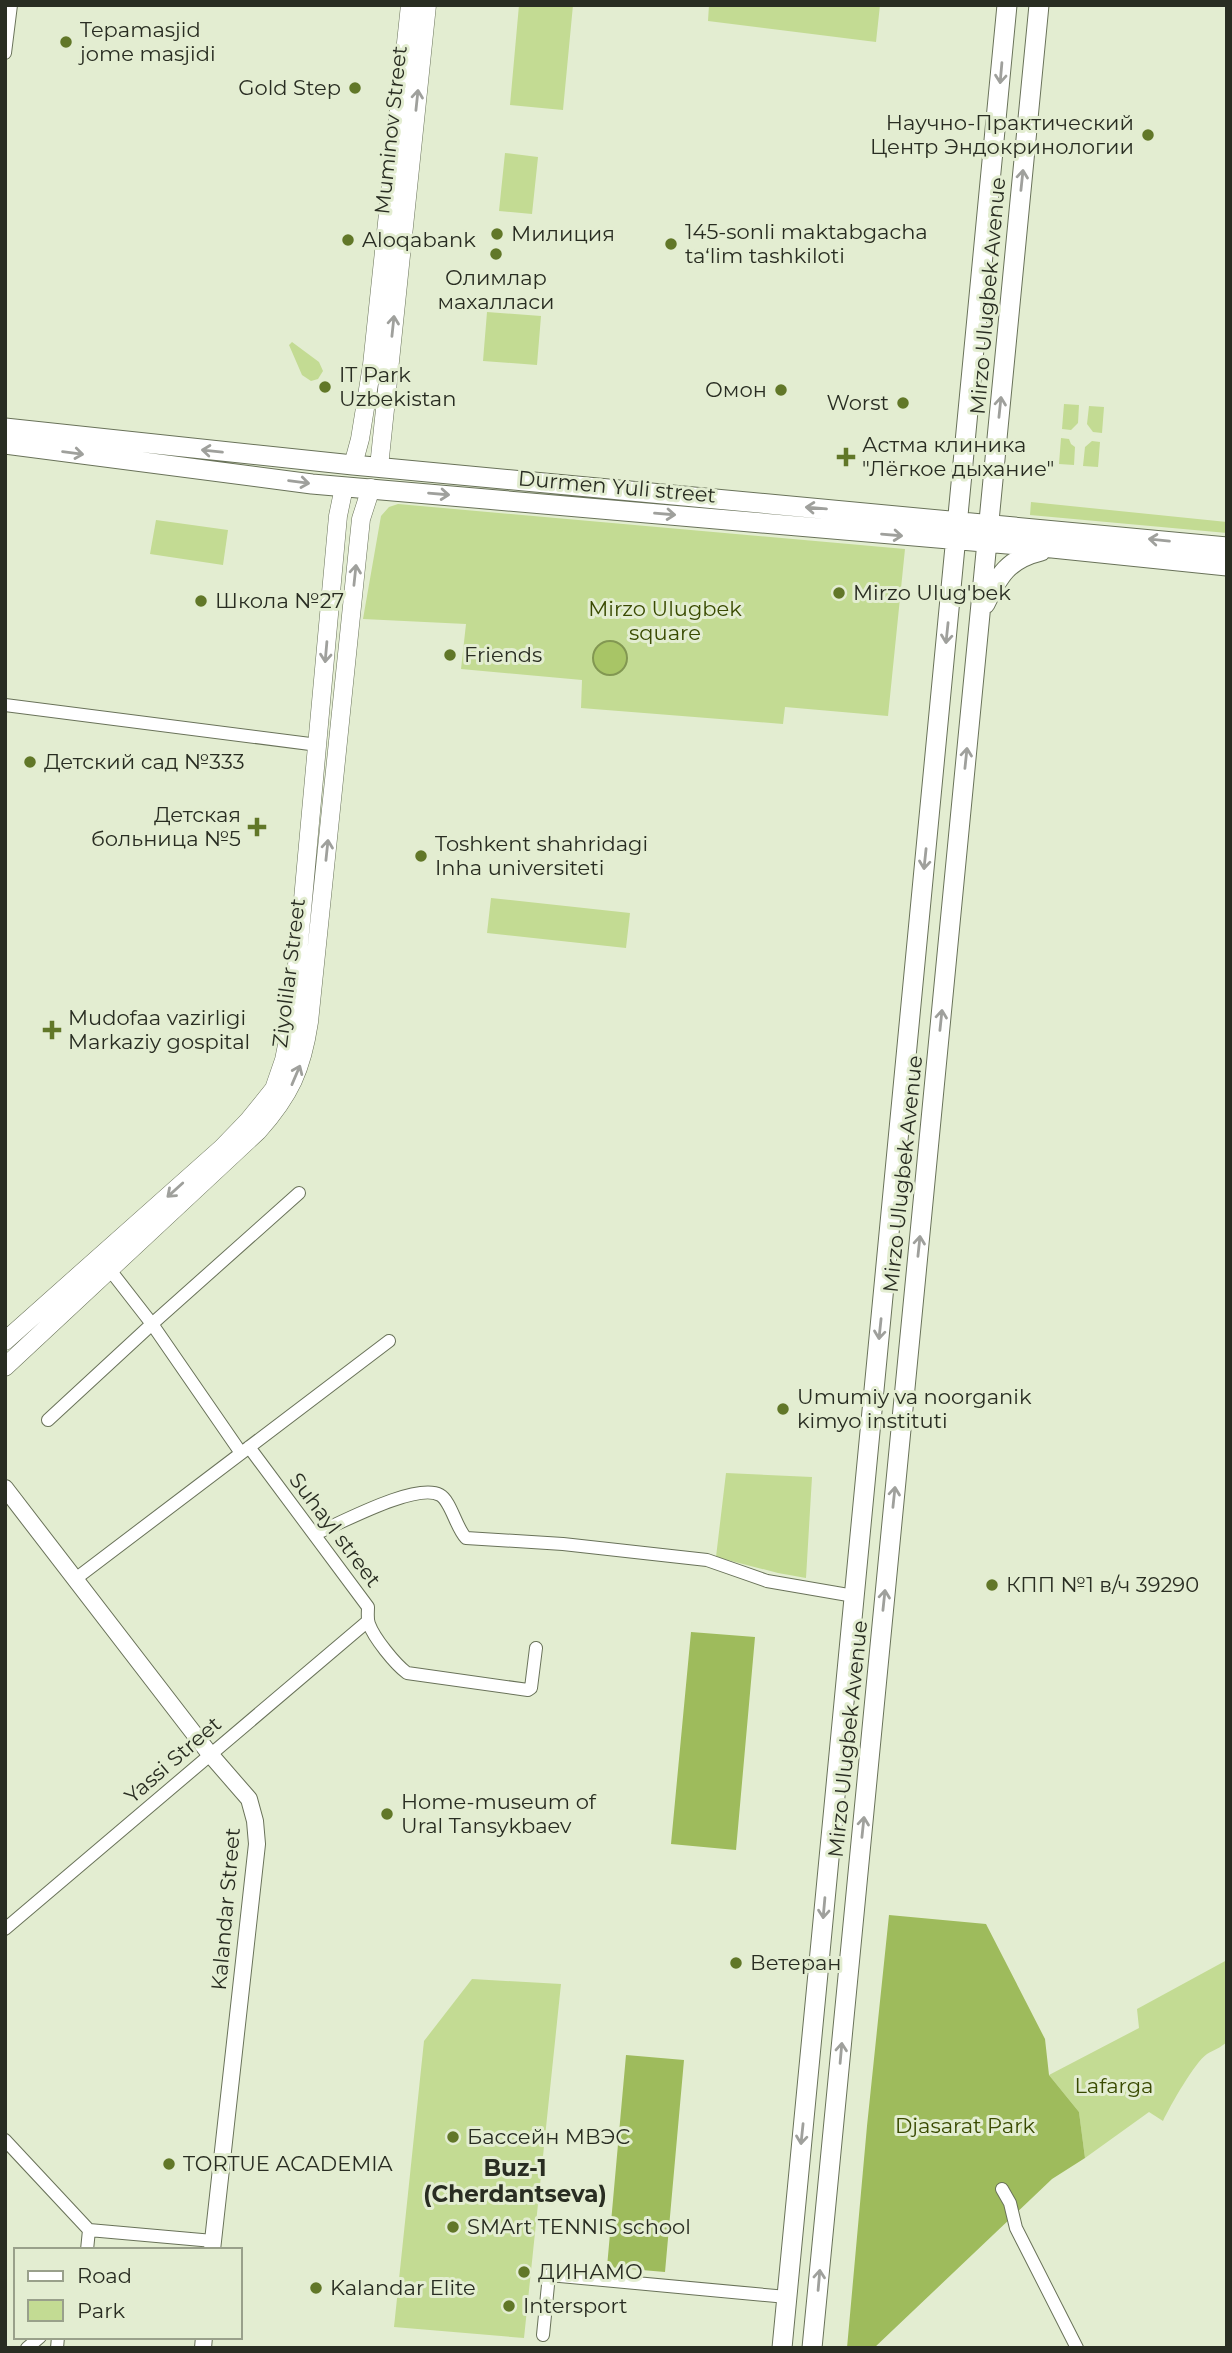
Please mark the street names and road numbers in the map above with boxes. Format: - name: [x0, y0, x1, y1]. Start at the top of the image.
- street label: Muminov Street: [369, 44, 412, 216]
- street label: Mirzo Ulugbek Avenue: [965, 176, 1010, 416]
- street label: Durmen Yuli street: [517, 465, 717, 508]
- street label: Ziyolilar Street: [267, 897, 310, 1049]
- street label: Mirzo Ulugbek Avenue: [878, 1054, 927, 1294]
- street label: Suhayl street: [284, 1468, 386, 1592]
- street label: Mirzo Ulugbek Avenue: [823, 1619, 872, 1859]
- street label: Yassi Street: [119, 1711, 226, 1808]
- street label: Kalandar Street: [206, 1827, 245, 1991]

